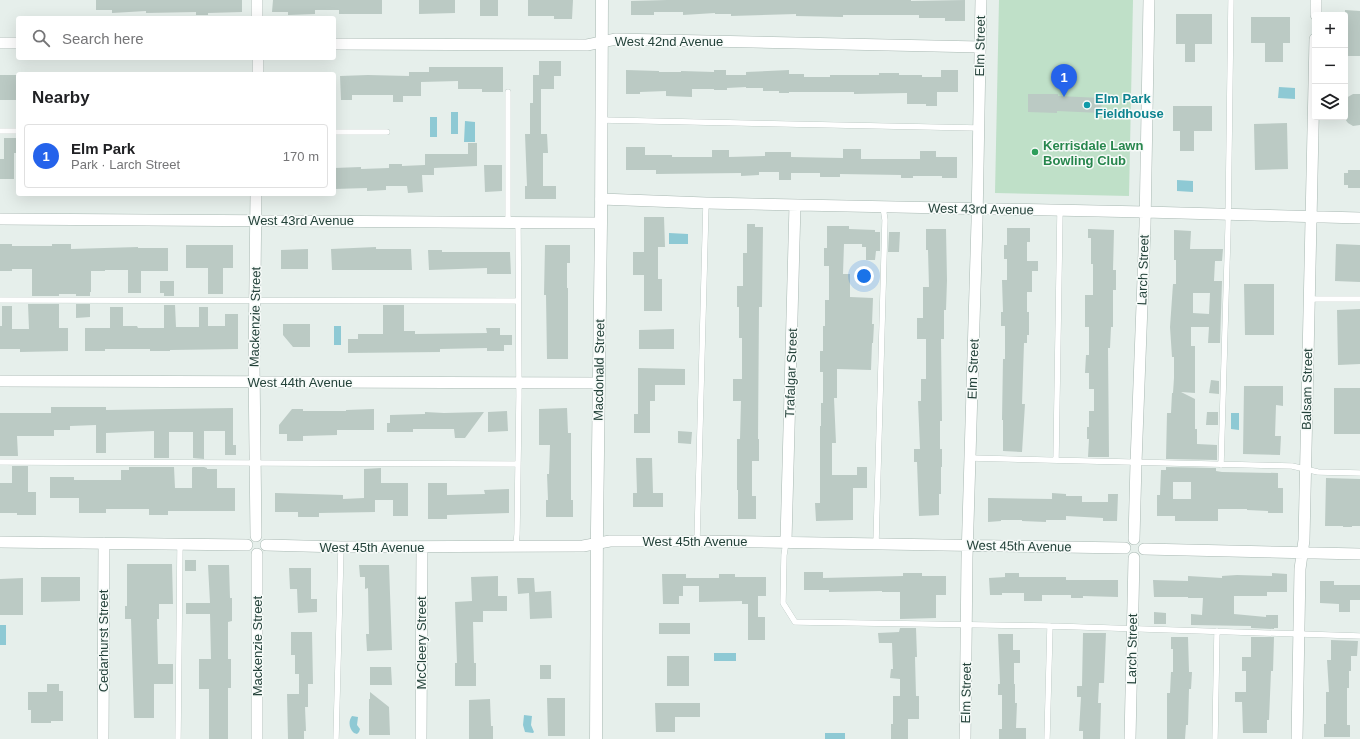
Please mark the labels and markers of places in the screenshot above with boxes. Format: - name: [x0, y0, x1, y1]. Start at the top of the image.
- pin: 1: [1051, 64, 1077, 97]
- place label: Elm Park Fieldhouse: [1095, 91, 1164, 121]
- marker: Elm Park Fieldhouse: [1082, 100, 1092, 110]
- place label: Kerrisdale Lawn Bowling Club: [1043, 138, 1143, 168]
- marker: Kerrisdale Lawn Bowling Club: [1030, 147, 1040, 157]

